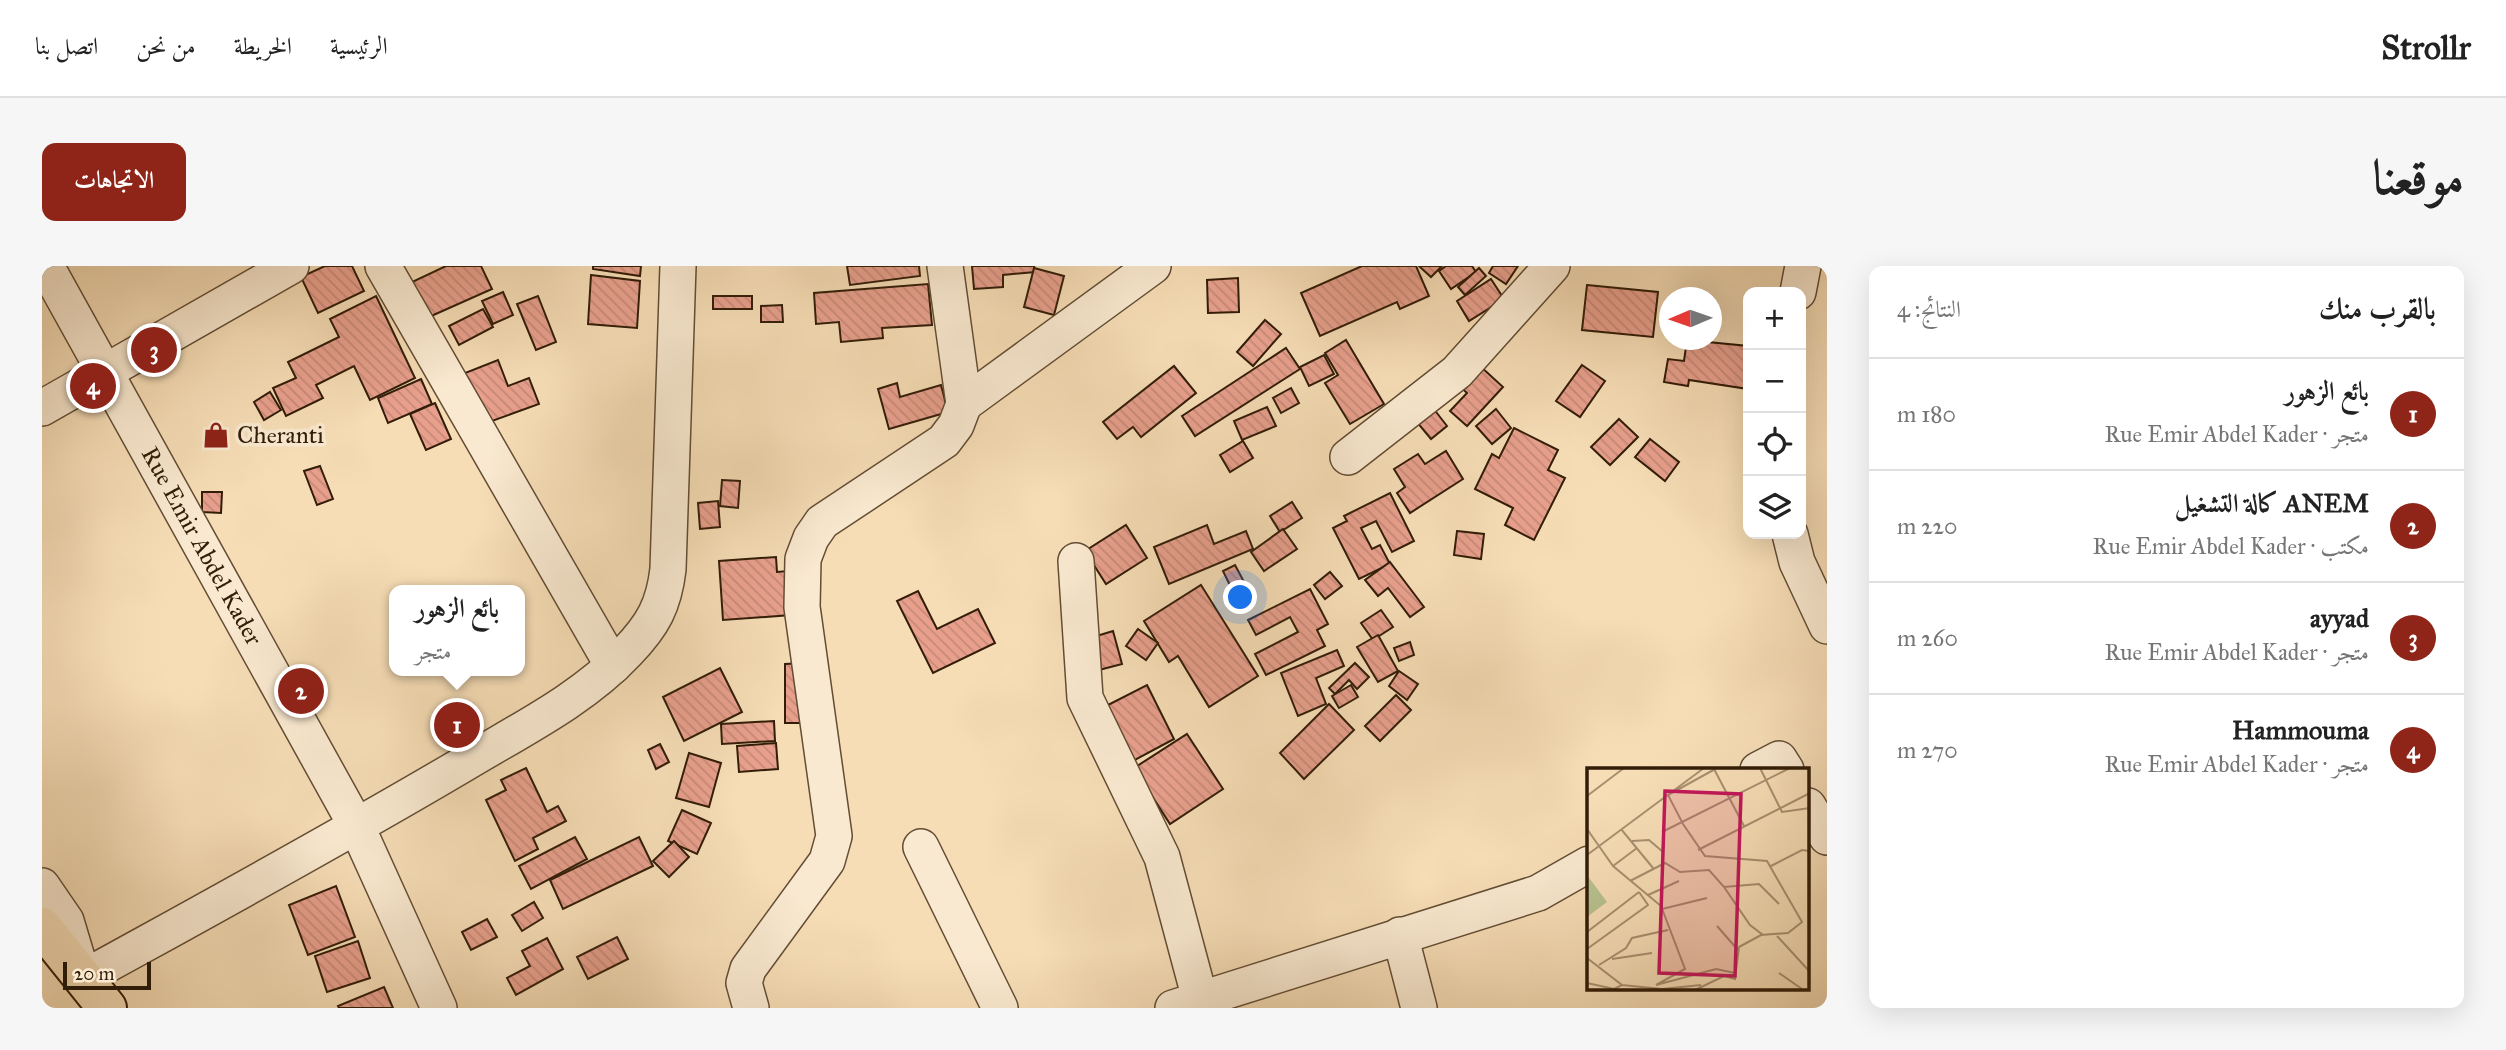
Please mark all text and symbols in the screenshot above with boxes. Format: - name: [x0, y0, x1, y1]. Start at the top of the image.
- text: Strollr: [2381, 28, 2471, 68]
- text: اتصل بنا: [35, 31, 98, 61]
- text: من نحن: [136, 31, 196, 61]
- text: الخريطة: [234, 31, 292, 61]
- text: الرئيسية: [330, 31, 388, 61]
- button: الاتجاهات: [42, 143, 186, 221]
- text: موقعنا: [2372, 148, 2464, 207]
- north arrow: [1659, 287, 1722, 350]
- map controls: [1743, 287, 1806, 539]
- button: +: [1743, 287, 1806, 350]
- text: بالقرب منك: [2319, 291, 2436, 327]
- text: النتائج: 4: [1897, 295, 1961, 323]
- pin: 3: [131, 324, 177, 376]
- button: −: [1743, 350, 1806, 413]
- pin: 4: [70, 360, 116, 412]
- text: بائع الزهور: [2285, 375, 2369, 407]
- text: 180 m: [1897, 400, 1956, 428]
- text: 1: [2408, 400, 2418, 428]
- button: locate: [1743, 413, 1806, 476]
- shop icon: Cheranti: [201, 420, 231, 450]
- place label: Cheranti: [237, 420, 324, 450]
- text: متجر · Rue Emir Abdel Kader: [2104, 420, 2369, 448]
- street label: Rue Emir Abdel Kader: [135, 441, 269, 651]
- button: layers: [1743, 476, 1806, 539]
- text: ANEM كالة التشغيل: [2175, 487, 2369, 519]
- text: 220 m: [1897, 512, 1957, 540]
- text: 2: [2407, 512, 2419, 540]
- text: مكتب · Rue Emir Abdel Kader: [2092, 532, 2369, 560]
- your location: [1223, 580, 1257, 614]
- popup: [389, 585, 525, 676]
- text: بائع الزهور: [415, 592, 499, 624]
- text: ayyad: [2310, 602, 2369, 634]
- text: 260 m: [1897, 624, 1958, 652]
- text: 3: [2408, 624, 2418, 652]
- text: متجر: [415, 637, 451, 665]
- text: متجر · Rue Emir Abdel Kader: [2104, 638, 2369, 666]
- pin: 2: [278, 665, 324, 717]
- pin: 1: [434, 699, 480, 751]
- text: Hammouma: [2232, 714, 2369, 746]
- text: 270 m: [1897, 736, 1958, 764]
- text: 4: [2407, 736, 2419, 764]
- text: متجر · Rue Emir Abdel Kader: [2104, 750, 2369, 778]
- inset map: [1587, 768, 1810, 990]
- scale bar: [63, 959, 150, 991]
- text: 20 m: [74, 962, 115, 985]

